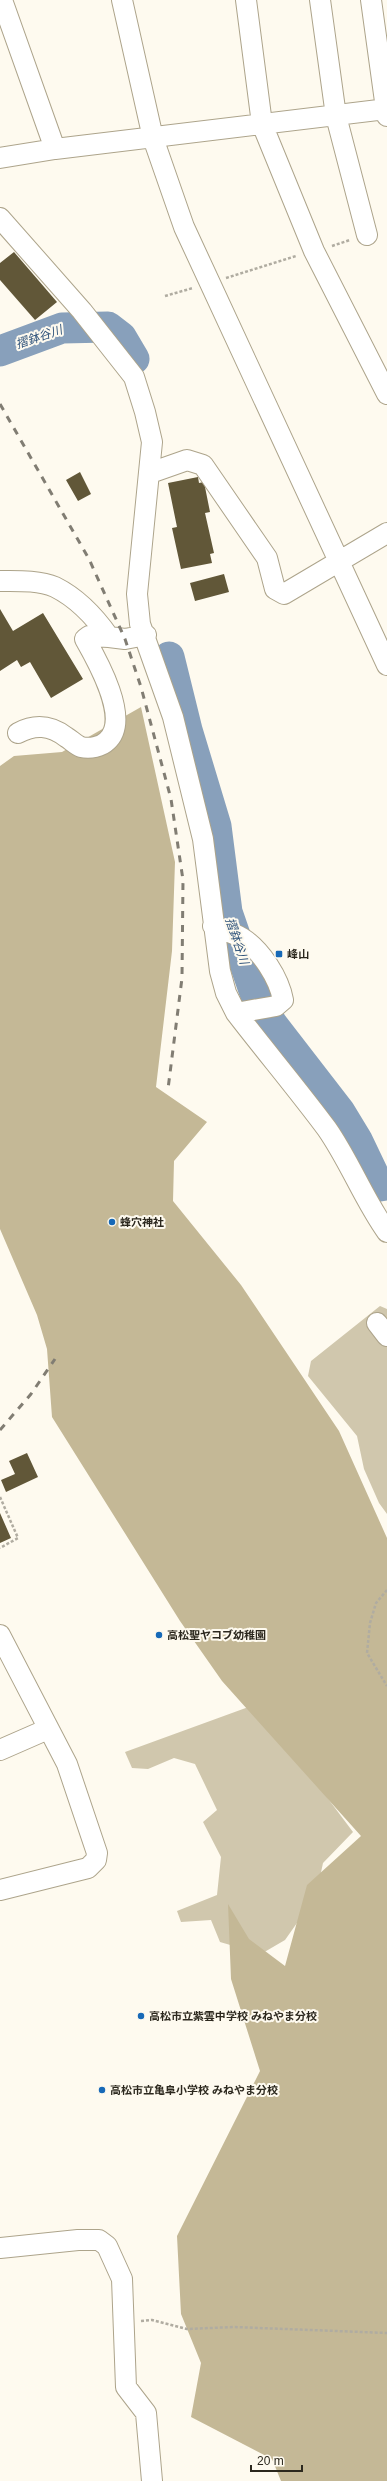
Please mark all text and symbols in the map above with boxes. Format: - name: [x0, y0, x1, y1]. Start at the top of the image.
- water label: 摺鉢谷川: [14, 322, 66, 351]
- water label: 摺鉢谷川: [223, 916, 252, 968]
- place label: 峰山: [287, 948, 309, 960]
- marker: 峰山: [274, 949, 284, 959]
- place label: 蜂穴神社: [120, 1216, 164, 1228]
- marker: 蜂穴神社: [107, 1217, 117, 1227]
- place label: 高松聖ヤコブ幼稚園: [167, 1629, 266, 1641]
- marker: 高松聖ヤコブ幼稚園: [154, 1630, 164, 1640]
- place label: 高松市立紫雲中学校 みねやま分校: [149, 2010, 317, 2022]
- marker: 高松市立紫雲中学校 みねやま分校: [136, 2011, 146, 2021]
- place label: 高松市立亀阜小学校 みねやま分校: [110, 2084, 278, 2096]
- marker: 高松市立亀阜小学校 みねやま分校: [97, 2085, 107, 2095]
- scale bar: [251, 2447, 302, 2473]
- text: 20 m: [257, 2454, 284, 2468]

